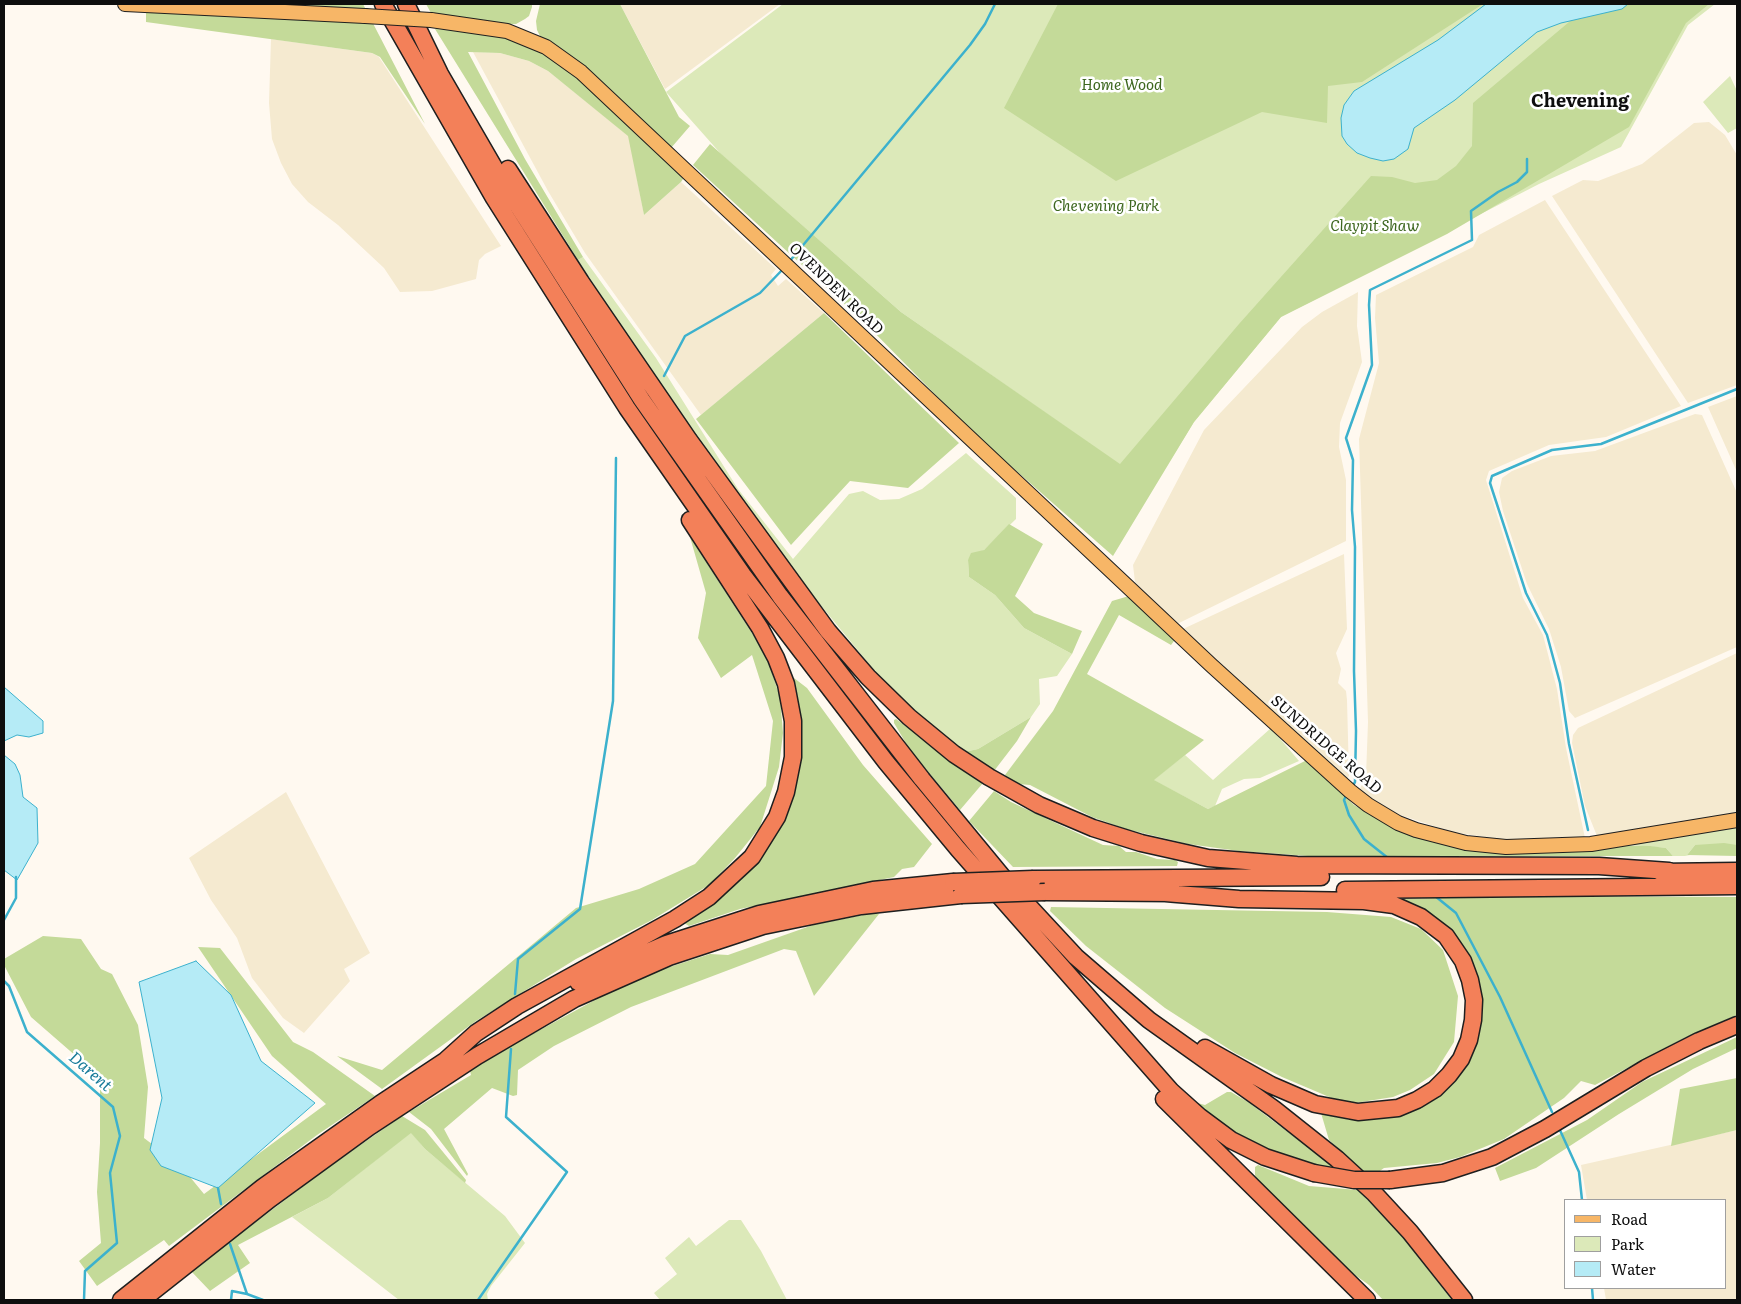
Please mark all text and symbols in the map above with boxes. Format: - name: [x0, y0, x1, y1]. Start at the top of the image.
- park label: Home Wood: [1081, 77, 1163, 95]
- district label: Chevening: [1531, 91, 1629, 113]
- park label: Chevening Park: [1053, 198, 1159, 216]
- park label: Claypit Shaw: [1330, 218, 1420, 236]
- street label: OVENDEN ROAD: [785, 239, 887, 339]
- street label: SUNDRIDGE ROAD: [1267, 692, 1385, 798]
- water label: Darent: [65, 1048, 115, 1096]
- legend: [1564, 1199, 1726, 1289]
- text: Road: [1611, 1207, 1647, 1230]
- text: Park: [1611, 1232, 1644, 1255]
- text: Water: [1611, 1257, 1656, 1280]

